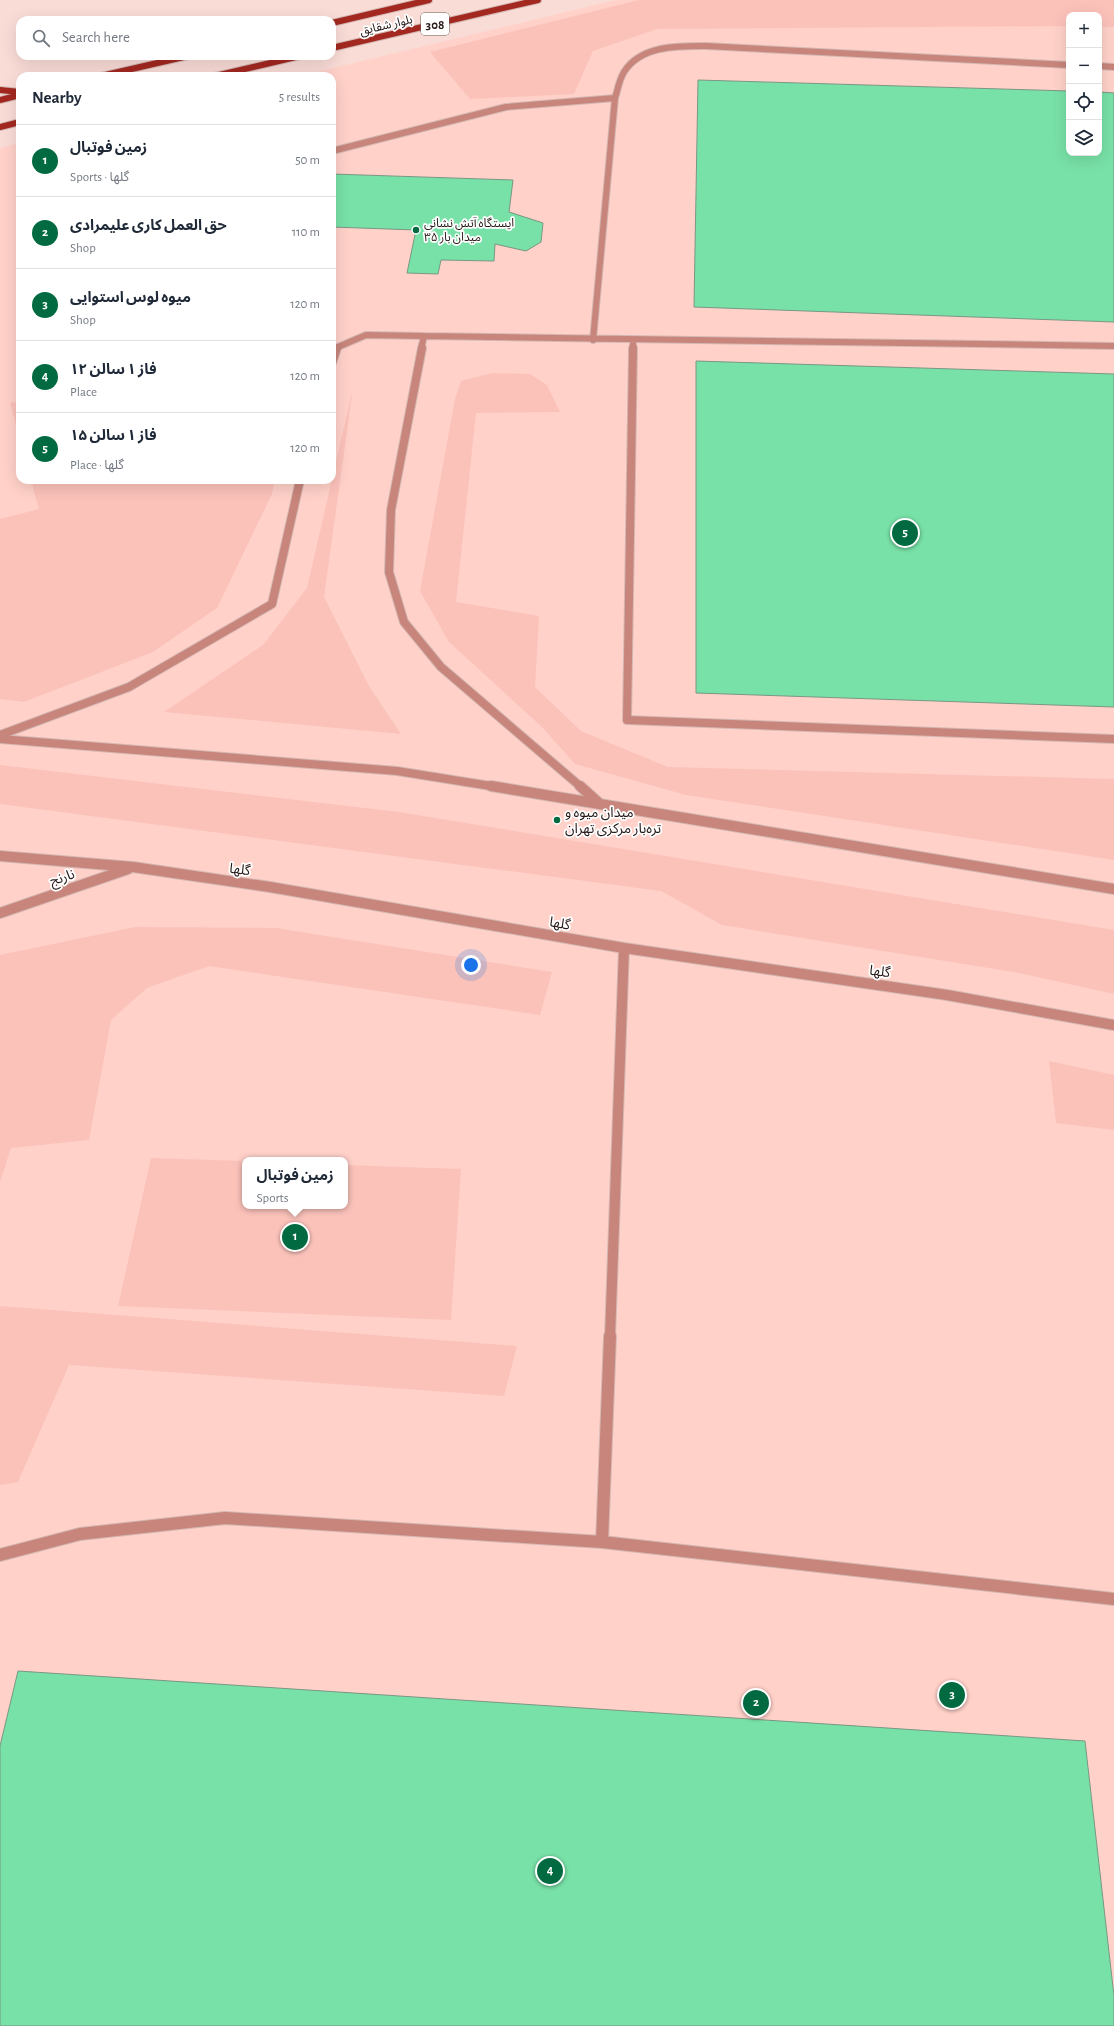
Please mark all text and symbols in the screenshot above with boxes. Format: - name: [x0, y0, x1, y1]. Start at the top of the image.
- map controls: [1066, 12, 1102, 156]
- button: +: [1066, 12, 1102, 48]
- street label: بلوار شقایق: [358, 13, 414, 39]
- road number: 308: [421, 13, 449, 35]
- search box: [16, 16, 336, 60]
- icon: search: [30, 27, 52, 49]
- text: Search here: [62, 30, 130, 45]
- button: −: [1066, 48, 1102, 84]
- button: locate: [1066, 84, 1102, 120]
- text: Nearby: [32, 89, 82, 106]
- text: 5 results: [279, 91, 320, 104]
- button: layers: [1066, 120, 1102, 156]
- text: زمین فوتبال: [70, 140, 147, 155]
- text: 1: [43, 154, 47, 167]
- text: 50 m: [295, 154, 320, 167]
- text: Sports · گلها: [70, 171, 129, 184]
- place label: ایستگاه آتش نشانی ۳۵ میدان بار: [424, 217, 514, 244]
- text: حق العمل کاری علیمرادی: [70, 218, 227, 233]
- marker: ایستگاه آتش نشانی ۳۵ میدان بار: [411, 225, 421, 235]
- text: 2: [42, 226, 48, 239]
- text: 110 m: [292, 226, 320, 239]
- text: Shop: [70, 242, 96, 255]
- text: میوه لوس استوایی: [70, 290, 191, 305]
- text: 3: [42, 298, 48, 311]
- text: 120 m: [290, 298, 320, 311]
- text: Shop: [70, 314, 96, 327]
- text: فاز ۱ سالن ۱۲: [70, 362, 157, 377]
- text: 4: [42, 370, 48, 383]
- text: 120 m: [290, 370, 320, 383]
- text: Place: [70, 386, 97, 399]
- text: فاز ۱ سالن ۱۵: [70, 428, 157, 443]
- text: 5: [42, 442, 48, 455]
- text: 120 m: [290, 442, 320, 455]
- text: Place · گلها: [70, 459, 124, 472]
- pin: 5: [892, 518, 918, 548]
- place label: میدان میوه و تره‌بار مرکزی تهران: [565, 806, 661, 837]
- marker: میدان میوه و تره‌بار مرکزی تهران: [552, 815, 562, 825]
- street label: گلها: [228, 861, 252, 879]
- street label: نارنج: [48, 867, 78, 892]
- street label: گلها: [548, 914, 572, 934]
- your location: [461, 955, 481, 975]
- street label: گلها: [868, 963, 892, 981]
- popup: [242, 1157, 348, 1209]
- text: زمین فوتبال: [256, 1168, 334, 1183]
- text: Sports: [256, 1192, 289, 1205]
- pin: 1: [282, 1222, 308, 1252]
- pin: 3: [939, 1680, 965, 1710]
- pin: 2: [743, 1688, 769, 1718]
- pin: 4: [537, 1856, 563, 1886]

